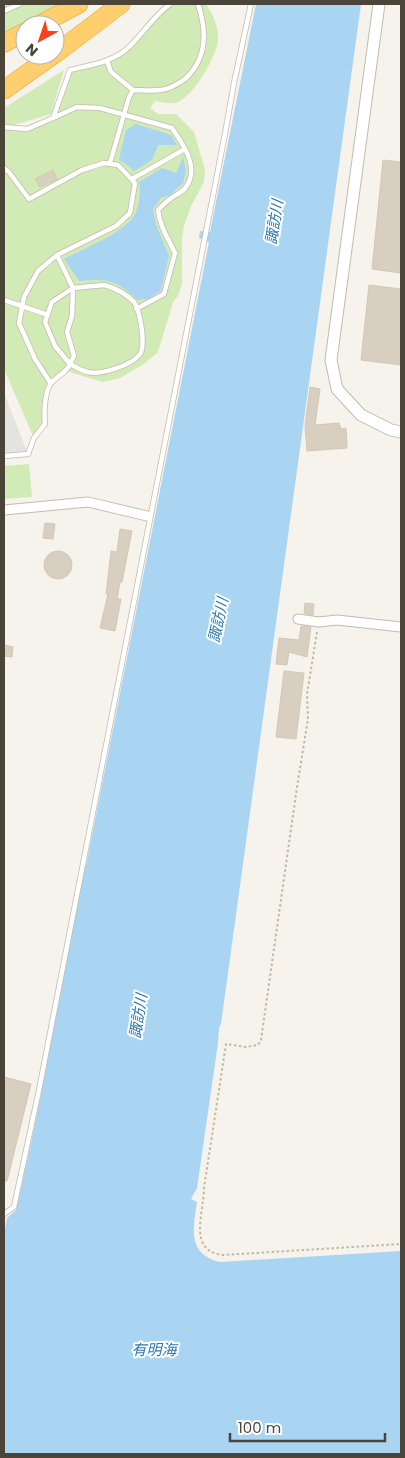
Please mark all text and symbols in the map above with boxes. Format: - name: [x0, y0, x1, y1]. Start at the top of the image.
- north arrow: [15, 15, 65, 65]
- text: N: [21, 39, 42, 61]
- water label: 諏訪川: [260, 196, 288, 246]
- water label: 諏訪川: [203, 594, 233, 644]
- water label: 諏訪川: [124, 990, 152, 1040]
- water label: 有明海: [131, 1339, 178, 1360]
- scale bar: [230, 1410, 385, 1442]
- text: 100 m: [238, 1417, 281, 1438]

